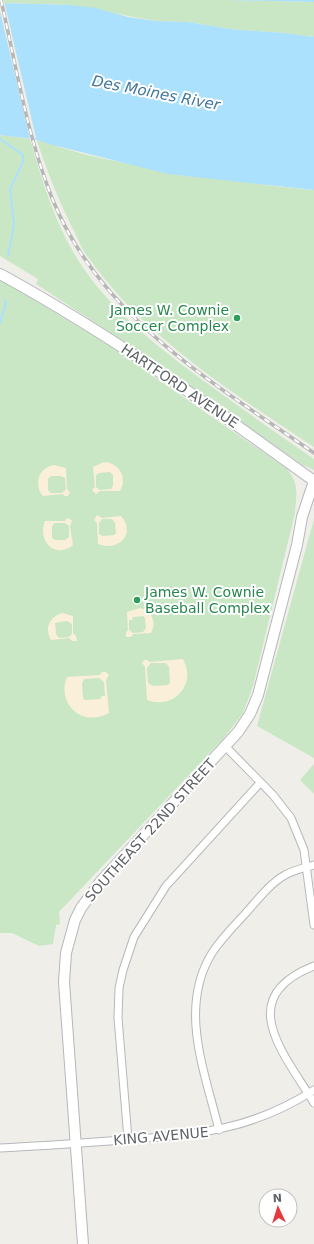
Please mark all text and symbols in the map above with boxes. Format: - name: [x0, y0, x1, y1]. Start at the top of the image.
- water label: Des Moines River: [91, 72, 222, 114]
- place label: James W. Cownie Soccer Complex: [109, 302, 229, 334]
- marker: James W. Cownie Soccer Complex: [232, 313, 242, 323]
- street label: HARTFORD AVENUE: [118, 341, 242, 431]
- place label: James W. Cownie Baseball Complex: [144, 584, 270, 616]
- marker: James W. Cownie Baseball Complex: [132, 595, 142, 605]
- street label: SOUTHEAST 22ND STREET: [82, 755, 219, 905]
- street label: KING AVENUE: [113, 1124, 209, 1148]
- north arrow: [258, 1188, 298, 1228]
- text: N: [272, 1192, 282, 1205]

